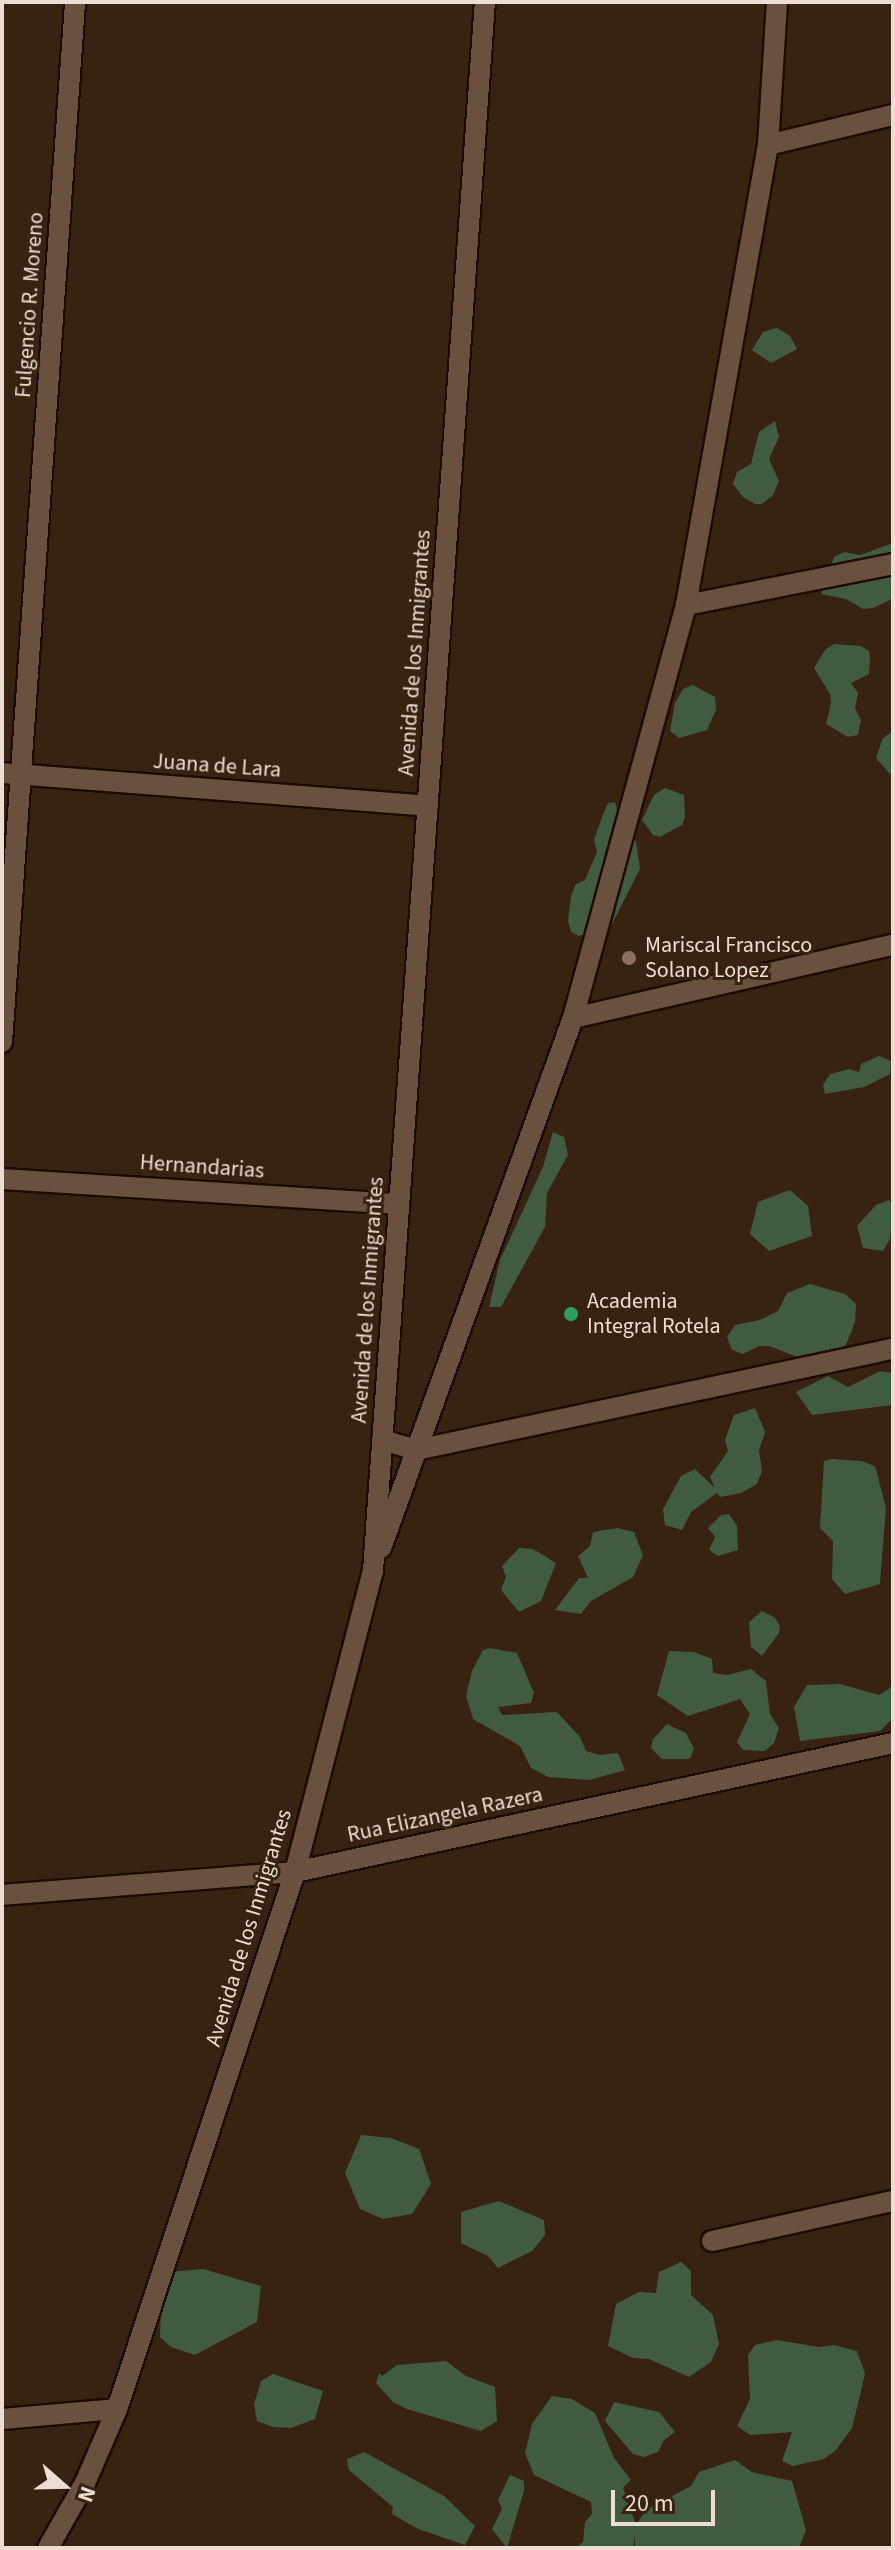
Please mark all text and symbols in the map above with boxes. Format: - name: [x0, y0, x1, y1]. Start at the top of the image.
- street label: Fulgencio R. Moreno: [10, 211, 50, 399]
- street label: Avenida de los Inmigrantes: [393, 529, 437, 777]
- street label: Juana de Lara: [152, 748, 282, 784]
- place label: Mariscal Francisco Solano Lopez: [645, 932, 812, 984]
- marker: Mariscal Francisco Solano Lopez: [620, 949, 638, 967]
- street label: Hernandarias: [139, 1149, 265, 1185]
- street label: Avenida de los Inmigrantes: [346, 1176, 390, 1424]
- place label: Academia Integral Rotela: [587, 1288, 721, 1340]
- marker: Academia Integral Rotela: [562, 1305, 580, 1323]
- street label: Rua Elizangela Razera: [345, 1781, 545, 1849]
- street label: Avenida de los Inmigrantes: [200, 1806, 298, 2050]
- north arrow: [24, 2446, 104, 2526]
- scale bar: [615, 2474, 719, 2524]
- text: N: [69, 2482, 104, 2507]
- text: 20 m: [625, 2486, 674, 2521]

